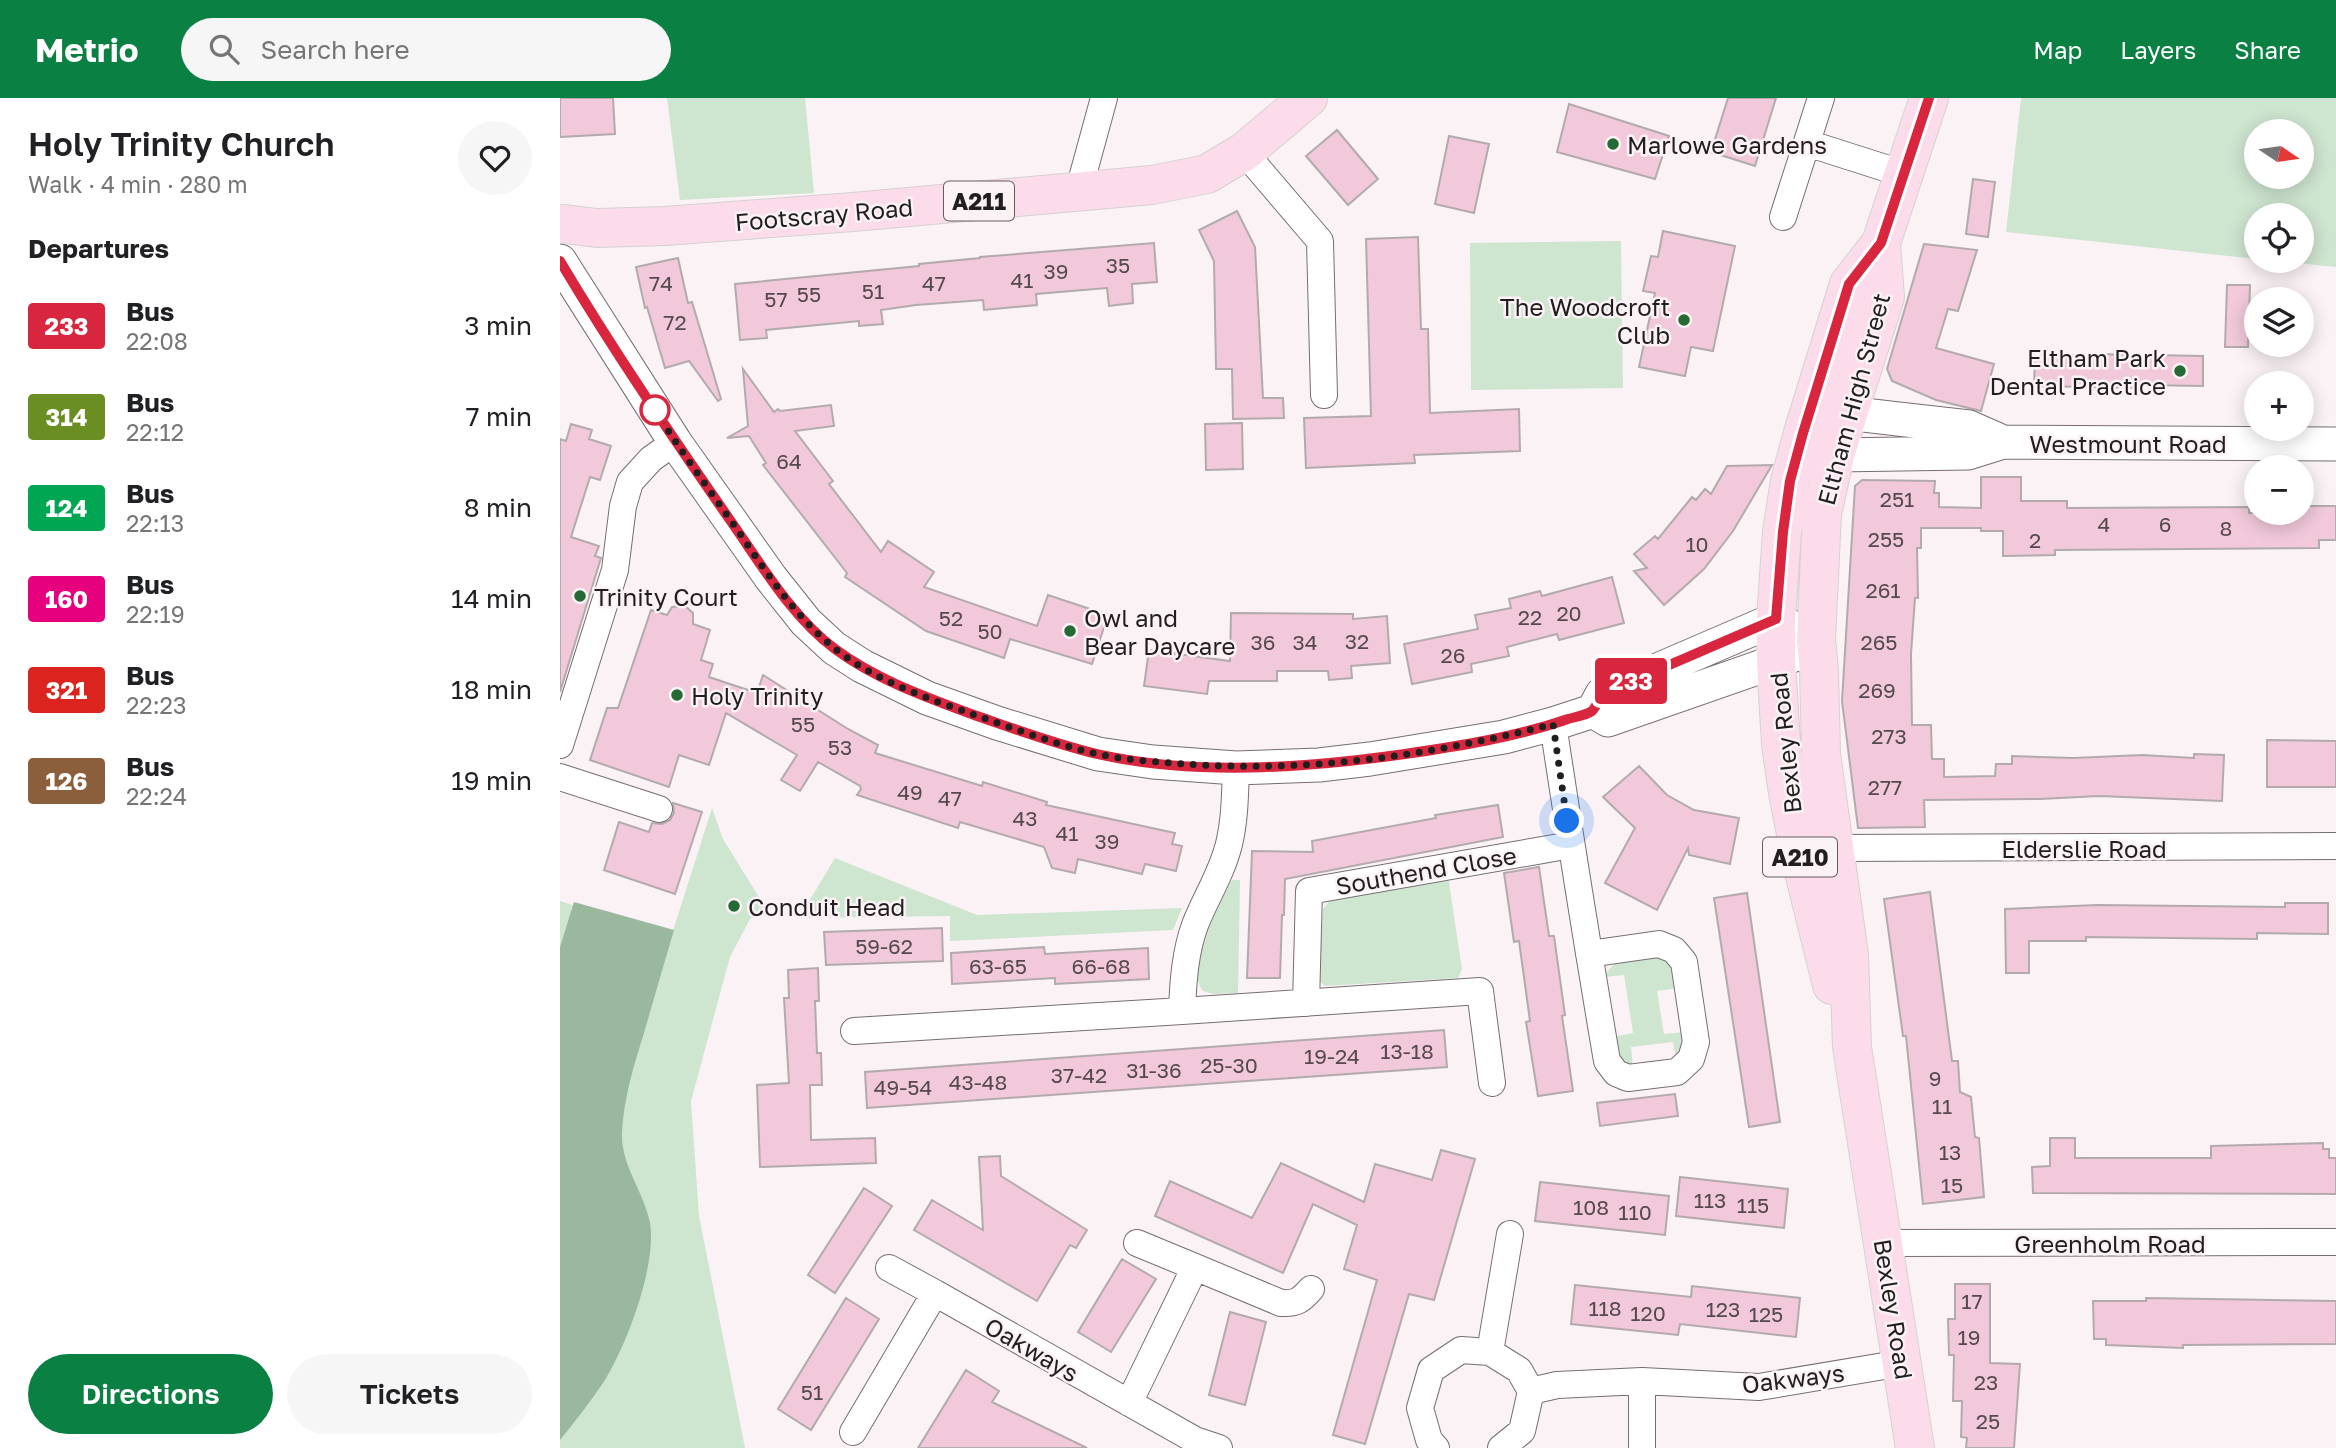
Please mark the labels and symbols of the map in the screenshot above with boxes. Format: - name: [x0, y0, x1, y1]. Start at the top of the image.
- north arrow: [2244, 119, 2314, 189]
- place label: Marlowe Gardens: [1627, 130, 1827, 159]
- marker: Marlowe Gardens: [1605, 136, 1621, 152]
- road number: A211: [944, 181, 1014, 220]
- street label: Footscray Road: [734, 192, 914, 236]
- house number: 35: [1106, 252, 1130, 278]
- house number: 39: [1044, 258, 1069, 284]
- house number: 41: [1011, 267, 1034, 293]
- house number: 74: [649, 270, 673, 296]
- house number: 47: [922, 270, 946, 296]
- house number: 51: [862, 278, 884, 304]
- house number: 55: [797, 281, 821, 307]
- house number: 57: [764, 286, 788, 312]
- street label: Eltham High Street: [1811, 290, 1895, 508]
- place label: The Woodcroft Club: [1500, 292, 1670, 349]
- house number: 72: [663, 309, 687, 335]
- marker: The Woodcroft Club: [1676, 312, 1692, 328]
- place label: Eltham Park Dental Practice: [1989, 343, 2166, 400]
- marker: Eltham Park Dental Practice: [2172, 363, 2188, 379]
- unlabelled marker: [640, 395, 670, 425]
- street label: Westmount Road: [2029, 429, 2227, 458]
- house number: 64: [776, 448, 802, 474]
- house number: 251: [1880, 486, 1914, 512]
- house number: 4: [2098, 511, 2110, 537]
- house number: 6: [2159, 511, 2171, 537]
- house number: 8: [2220, 515, 2232, 541]
- house number: 255: [1868, 526, 1904, 552]
- house number: 2: [2029, 527, 2041, 553]
- house number: 10: [1685, 531, 1709, 557]
- house number: 261: [1865, 577, 1901, 603]
- place label: Trinity Court: [594, 582, 738, 611]
- marker: Trinity Court: [572, 588, 588, 604]
- house number: 20: [1556, 600, 1582, 626]
- place label: Owl and Bear Daycare: [1084, 603, 1235, 660]
- house number: 22: [1518, 604, 1542, 630]
- house number: 52: [939, 605, 963, 631]
- house number: 50: [977, 618, 1003, 644]
- marker: Owl and Bear Daycare: [1062, 623, 1078, 639]
- house number: 32: [1345, 628, 1369, 654]
- house number: 36: [1251, 629, 1276, 655]
- house number: 34: [1292, 629, 1318, 655]
- house number: 265: [1860, 629, 1898, 655]
- house number: 26: [1441, 642, 1465, 668]
- line badge: 233: [1591, 658, 1671, 704]
- street label: Bexley Road: [1763, 671, 1807, 815]
- house number: 269: [1858, 677, 1896, 703]
- place label: Holy Trinity: [691, 681, 824, 710]
- marker: Holy Trinity: [669, 687, 685, 703]
- house number: 55: [791, 711, 815, 737]
- house number: 273: [1871, 723, 1907, 749]
- house number: 53: [828, 734, 852, 760]
- house number: 277: [1868, 774, 1902, 800]
- house number: 49: [897, 779, 923, 805]
- house number: 47: [938, 785, 962, 811]
- your location: [1549, 803, 1584, 838]
- house number: 43: [1012, 805, 1038, 831]
- house number: 41: [1056, 820, 1079, 846]
- house number: 39: [1095, 828, 1120, 854]
- street label: Elderslie Road: [2001, 834, 2167, 863]
- road number: A210: [1763, 838, 1837, 876]
- street label: Southend Close: [1333, 840, 1519, 900]
- place label: Conduit Head: [748, 892, 905, 921]
- marker: Conduit Head: [726, 898, 742, 914]
- house number: 59-62: [855, 933, 913, 959]
- house number: 63-65: [969, 953, 1027, 979]
- house number: 66-68: [1072, 953, 1130, 979]
- house number: 13-18: [1380, 1038, 1434, 1064]
- house number: 19-24: [1304, 1043, 1360, 1069]
- house number: 25-30: [1200, 1052, 1258, 1078]
- house number: 31-36: [1126, 1057, 1182, 1083]
- house number: 37-42: [1051, 1062, 1107, 1088]
- house number: 9: [1929, 1065, 1941, 1091]
- house number: 43-48: [949, 1069, 1007, 1095]
- house number: 49-54: [874, 1074, 932, 1100]
- house number: 11: [1932, 1093, 1952, 1119]
- house number: 13: [1939, 1139, 1961, 1165]
- house number: 15: [1941, 1172, 1963, 1198]
- house number: 113: [1694, 1187, 1726, 1213]
- house number: 115: [1737, 1192, 1769, 1218]
- house number: 108: [1573, 1194, 1609, 1220]
- house number: 110: [1618, 1199, 1652, 1225]
- street label: Greenholm Road: [2014, 1229, 2206, 1258]
- street label: Bexley Road: [1869, 1237, 1919, 1381]
- house number: 17: [1961, 1288, 1983, 1314]
- house number: 118: [1588, 1295, 1622, 1321]
- house number: 123: [1706, 1296, 1740, 1322]
- house number: 120: [1630, 1300, 1666, 1326]
- house number: 125: [1749, 1301, 1783, 1327]
- street label: Oakways: [980, 1311, 1084, 1387]
- house number: 19: [1958, 1324, 1980, 1350]
- street label: Oakways: [1740, 1357, 1846, 1399]
- house number: 23: [1974, 1369, 1998, 1395]
- house number: 51: [801, 1379, 823, 1405]
- house number: 25: [1976, 1408, 2000, 1434]

